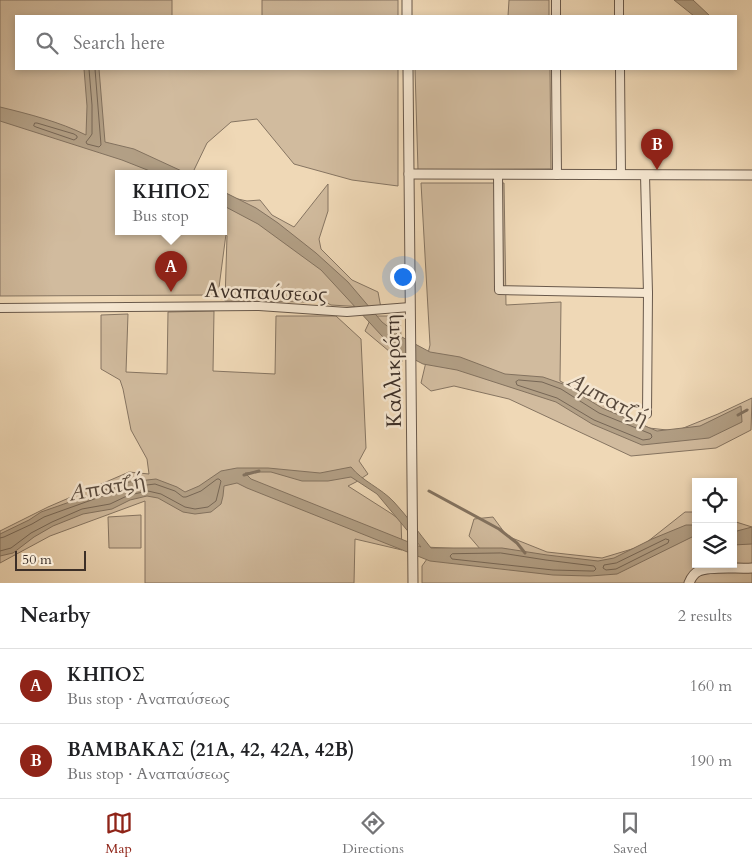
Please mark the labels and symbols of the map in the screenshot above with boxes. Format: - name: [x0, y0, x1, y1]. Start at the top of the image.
- pin: B: [641, 129, 673, 170]
- pin: A: [155, 251, 187, 292]
- your location: [390, 264, 416, 290]
- street label: Αναπαύσεως: [204, 276, 328, 309]
- street label: Καλλικράτη: [378, 314, 409, 428]
- water label: Αμπατζή: [561, 364, 655, 433]
- water label: Απατζή: [65, 465, 148, 509]
- scale bar: [15, 548, 86, 571]

